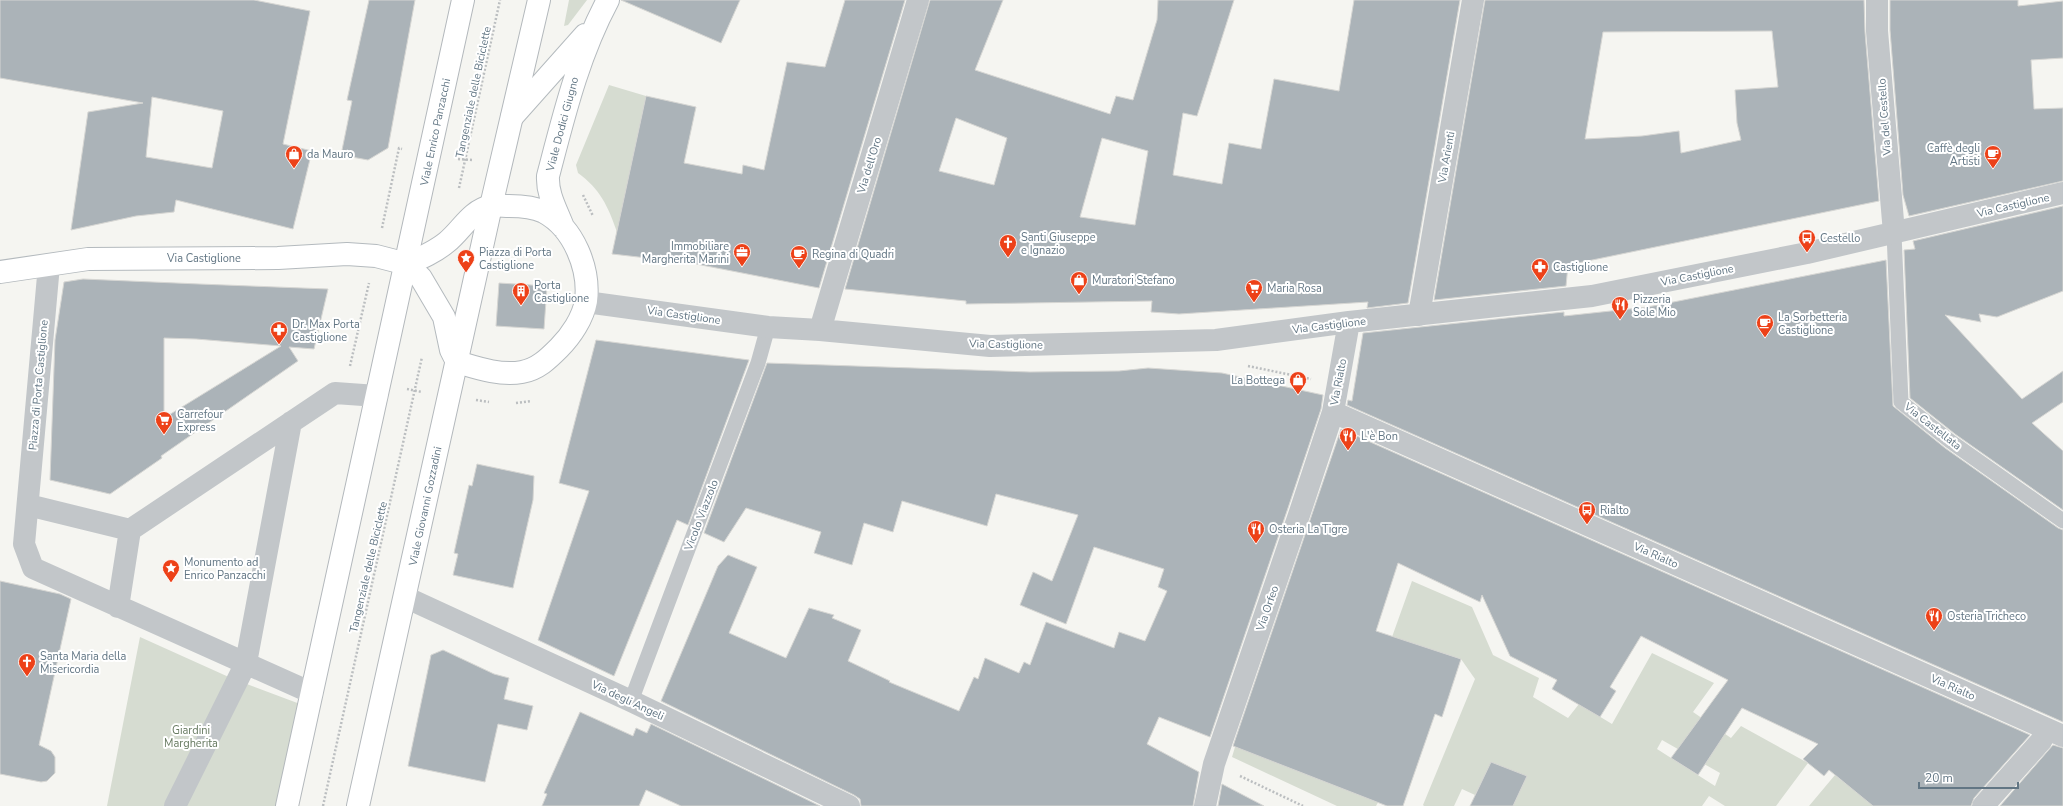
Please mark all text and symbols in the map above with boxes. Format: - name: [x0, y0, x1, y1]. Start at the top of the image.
- street label: Tangenziale delle Biciclette: [452, 25, 495, 159]
- street label: Viale Dodici Giugno: [542, 75, 582, 174]
- street label: Viale Enrico Panzacchi: [417, 77, 454, 188]
- street label: Via del Cestello: [1874, 78, 1895, 157]
- street label: Via Arienti: [1434, 130, 1458, 185]
- street label: Via dell'Oro: [854, 135, 885, 196]
- place label: Caffè degli Artisti: [1927, 141, 1980, 169]
- shop icon: da Mauro: [284, 144, 304, 169]
- cafe icon: Caffè degli Artisti: [1983, 144, 2003, 169]
- place label: da Mauro: [307, 147, 353, 162]
- street label: Via Castiglione: [1974, 190, 2051, 221]
- bus stop icon: Cestello: [1797, 228, 1817, 253]
- place label: Santi Giuseppe e Ignazio: [1021, 230, 1096, 258]
- place label: Cestello: [1820, 231, 1860, 246]
- church icon: Santi Giuseppe e Ignazio: [998, 233, 1018, 258]
- place label: Immobiliare Margherita Marini: [642, 239, 729, 267]
- office icon: Immobiliare Margherita Marini: [732, 242, 752, 267]
- cafe icon: Regina di Quadri: [789, 244, 809, 269]
- place label: Piazza di Porta Castiglione: [479, 245, 552, 273]
- place label: Regina di Quadri: [812, 247, 894, 262]
- place icon: Piazza di Porta Castiglione: [456, 248, 476, 273]
- street label: Via Castiglione: [166, 251, 241, 266]
- pharmacy icon: Castiglione: [1530, 257, 1550, 282]
- place label: Castiglione: [1553, 260, 1608, 275]
- street label: Via Castiglione: [1658, 261, 1735, 290]
- shop icon: Muratori Stefano: [1069, 270, 1089, 295]
- place label: Muratori Stefano: [1092, 273, 1175, 288]
- place label: Porta Castiglione: [534, 278, 589, 306]
- supermarket icon: Maria Rosa: [1244, 278, 1264, 303]
- building icon: Porta Castiglione: [511, 281, 531, 306]
- place label: Maria Rosa: [1267, 281, 1322, 296]
- place label: Pizzeria Sole Mio: [1633, 292, 1676, 320]
- restaurant icon: Pizzeria Sole Mio: [1610, 295, 1630, 320]
- street label: Via Castiglione: [645, 303, 722, 328]
- place label: La Sorbetteria Castiglione: [1778, 310, 1848, 338]
- cafe icon: La Sorbetteria Castiglione: [1755, 313, 1775, 338]
- street label: Via Castiglione: [1290, 314, 1367, 338]
- place label: Dr. Max Porta Castiglione: [292, 317, 360, 345]
- street label: Piazza di Porta Castiglione: [25, 319, 52, 451]
- pharmacy icon: Dr. Max Porta Castiglione: [269, 320, 289, 345]
- street label: Via Castiglione: [968, 336, 1043, 353]
- street label: Via Rialto: [1326, 357, 1350, 408]
- shop icon: La Bottega: [1288, 370, 1308, 395]
- place label: La Bottega: [1231, 373, 1285, 388]
- street label: Via Castellata: [1900, 399, 1965, 454]
- place label: Carrefour Express: [177, 407, 224, 435]
- supermarket icon: Carrefour Express: [154, 410, 174, 435]
- restaurant icon: L'è Bon: [1338, 426, 1358, 451]
- place label: L'è Bon: [1361, 429, 1398, 444]
- street label: Viale Giovanni Gozzadini: [405, 445, 445, 568]
- street label: Vicolo Viazzolo: [681, 478, 722, 554]
- street label: Tangenziale delle Biciclette: [346, 500, 391, 634]
- bus stop icon: Rialto: [1577, 500, 1597, 525]
- place label: Rialto: [1600, 503, 1629, 518]
- restaurant icon: Osteria La Tigre: [1246, 519, 1266, 544]
- place label: Osteria La Tigre: [1269, 522, 1348, 537]
- street label: Via Rialto: [1630, 539, 1681, 572]
- place label: Monumento ad Enrico Panzacchi: [184, 555, 266, 583]
- place icon: Monumento ad Enrico Panzacchi: [161, 558, 181, 583]
- street label: Via Orfeo: [1252, 584, 1282, 634]
- restaurant icon: Osteria Tricheco: [1924, 606, 1944, 631]
- place label: Osteria Tricheco: [1947, 609, 2026, 624]
- place label: Santa Maria della Misericordia: [40, 649, 127, 677]
- church icon: Santa Maria della Misericordia: [17, 652, 37, 677]
- street label: Via Rialto: [1927, 671, 1978, 704]
- street label: Via degli Angeli: [588, 677, 667, 724]
- park label: Giardini Margherita: [164, 723, 218, 751]
- scale bar: [1919, 764, 2018, 790]
- text: 20 m: [1925, 770, 1953, 786]

